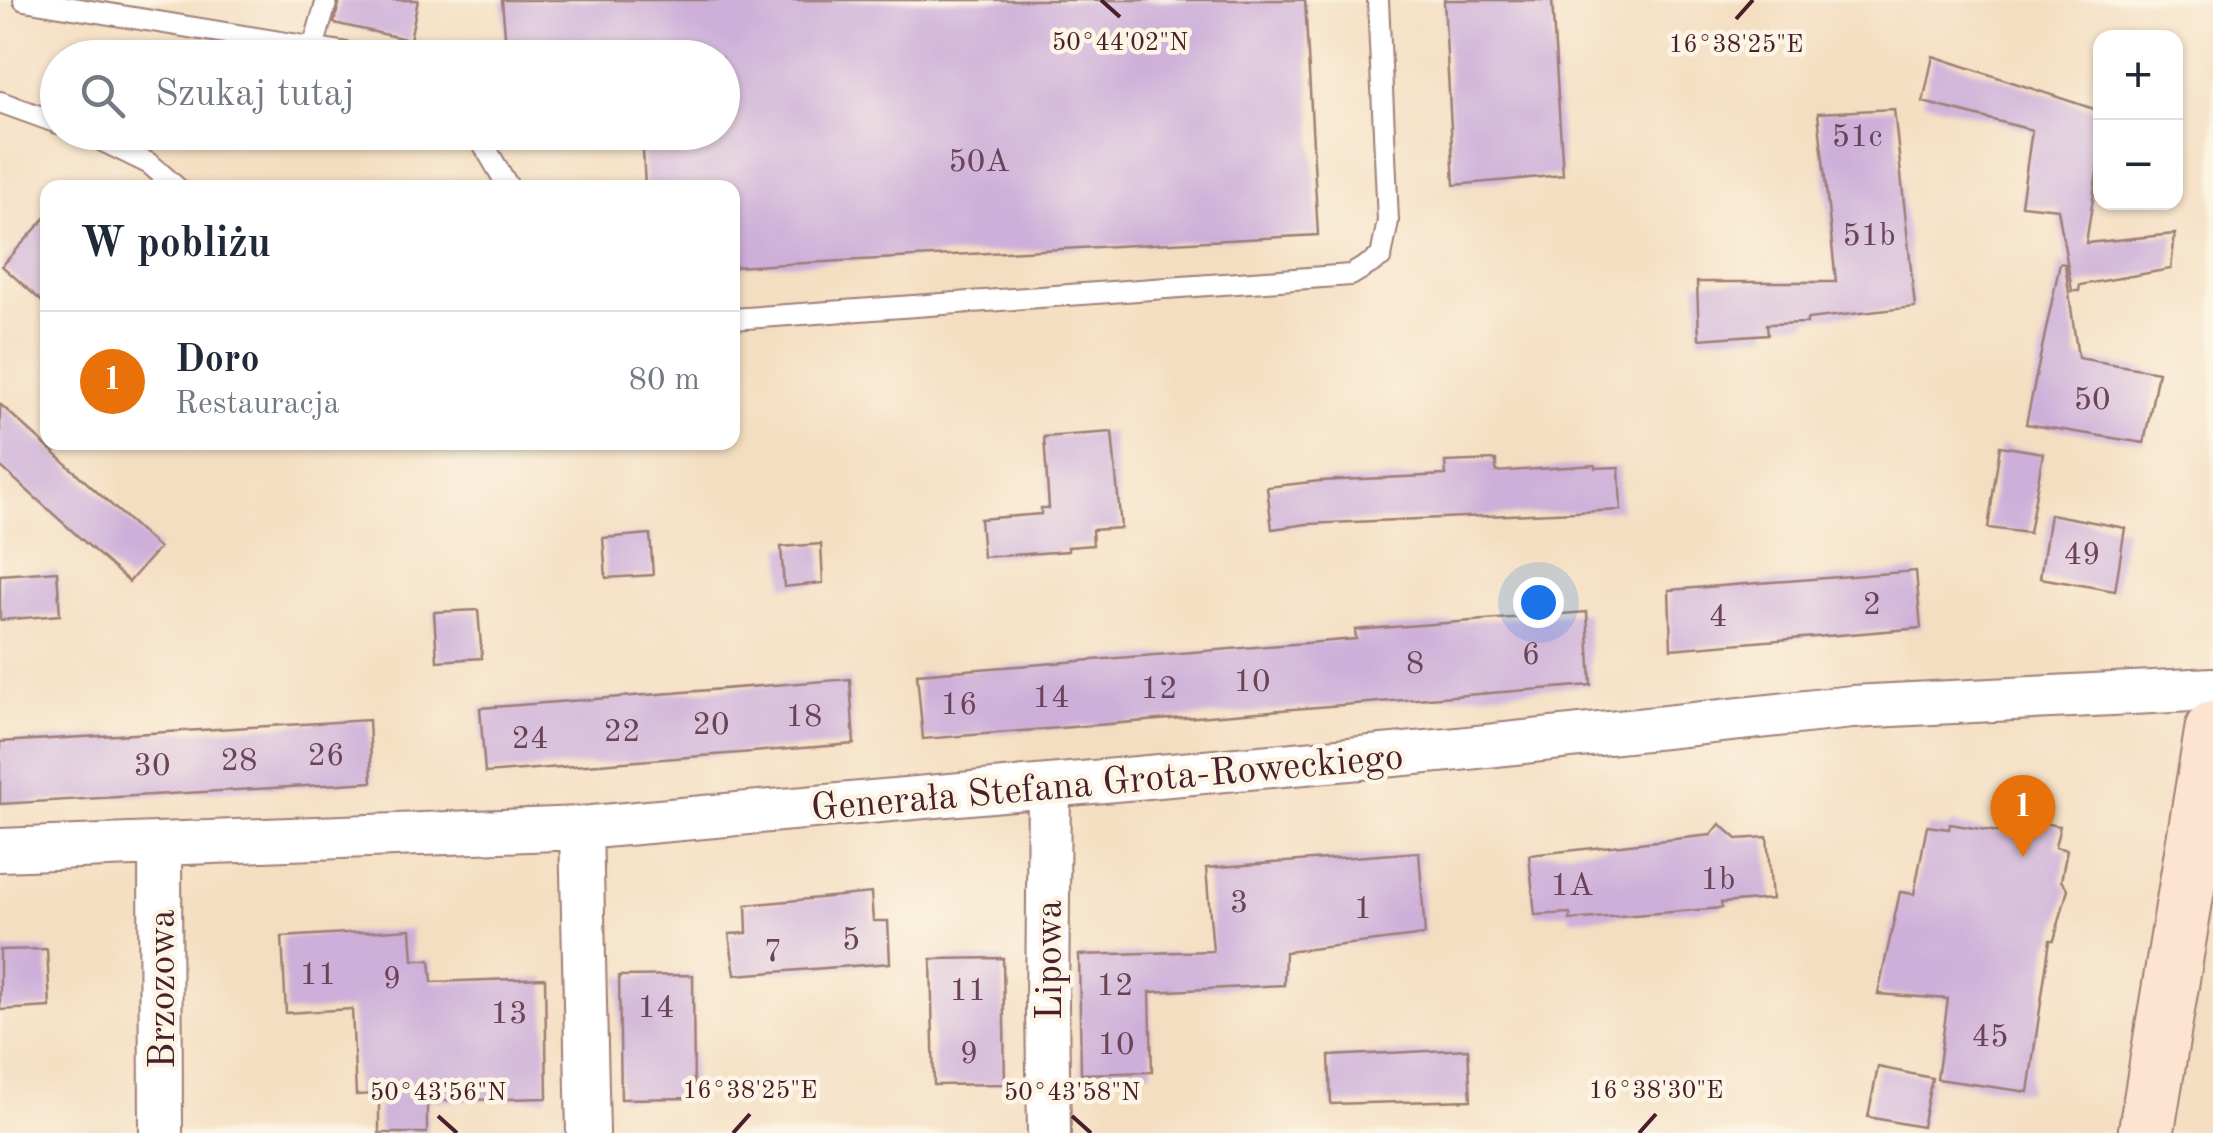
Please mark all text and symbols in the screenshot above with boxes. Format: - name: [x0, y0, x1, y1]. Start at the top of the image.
- map controls: [2093, 30, 2183, 210]
- button: +: [2093, 30, 2183, 120]
- text: 50°44'02"N: [1052, 31, 1188, 56]
- text: 16°38'25"E: [1669, 33, 1803, 58]
- search box: [40, 40, 740, 150]
- icon: search: [75, 68, 130, 123]
- text: Szukaj tutaj: [155, 76, 355, 114]
- button: −: [2093, 120, 2183, 210]
- house number: 51c: [1831, 122, 1883, 154]
- house number: 50A: [948, 147, 1010, 179]
- house number: 51b: [1842, 221, 1896, 253]
- text: W pobliżu: [80, 224, 271, 266]
- text: Doro: [175, 342, 260, 380]
- text: 1: [103, 365, 122, 397]
- text: 80 m: [629, 365, 700, 397]
- house number: 50: [2073, 385, 2111, 417]
- text: Restauracja: [175, 389, 340, 421]
- house number: 49: [2063, 540, 2101, 572]
- your location: [1513, 577, 1564, 628]
- house number: 2: [1863, 590, 1881, 622]
- house number: 4: [1709, 602, 1727, 634]
- house number: 6: [1522, 640, 1540, 672]
- house number: 8: [1406, 649, 1424, 681]
- house number: 10: [1233, 667, 1271, 699]
- house number: 12: [1140, 674, 1178, 706]
- house number: 14: [1032, 683, 1070, 715]
- house number: 16: [940, 690, 978, 722]
- house number: 18: [785, 702, 823, 734]
- house number: 20: [692, 710, 730, 742]
- house number: 22: [603, 717, 641, 749]
- house number: 24: [511, 724, 549, 756]
- street label: Generała Stefana Grota-Roweckiego: [809, 739, 1405, 829]
- house number: 26: [307, 741, 345, 773]
- house number: 28: [220, 746, 258, 778]
- house number: 30: [133, 751, 171, 783]
- pin: 1: [1990, 774, 2056, 857]
- house number: 1b: [1701, 865, 1735, 897]
- house number: 1A: [1550, 871, 1594, 903]
- house number: 3: [1230, 888, 1248, 920]
- house number: 1: [1354, 894, 1372, 926]
- street label: Lipowa: [1032, 899, 1070, 1020]
- street label: Brzozowa: [145, 909, 183, 1069]
- house number: 5: [842, 925, 860, 957]
- house number: 7: [764, 937, 782, 969]
- house number: 11: [299, 960, 337, 992]
- house number: 9: [383, 964, 401, 996]
- house number: 12: [1096, 971, 1134, 1003]
- house number: 11: [949, 976, 987, 1008]
- house number: 14: [637, 993, 675, 1025]
- house number: 13: [490, 999, 528, 1031]
- house number: 45: [1971, 1022, 2009, 1054]
- house number: 10: [1097, 1030, 1135, 1062]
- house number: 9: [960, 1039, 978, 1071]
- text: 16°38'25"E: [683, 1079, 817, 1104]
- text: 16°38'30"E: [1589, 1079, 1723, 1104]
- text: 50°43'56"N: [370, 1081, 506, 1106]
- text: 50°43'58"N: [1004, 1081, 1140, 1106]

